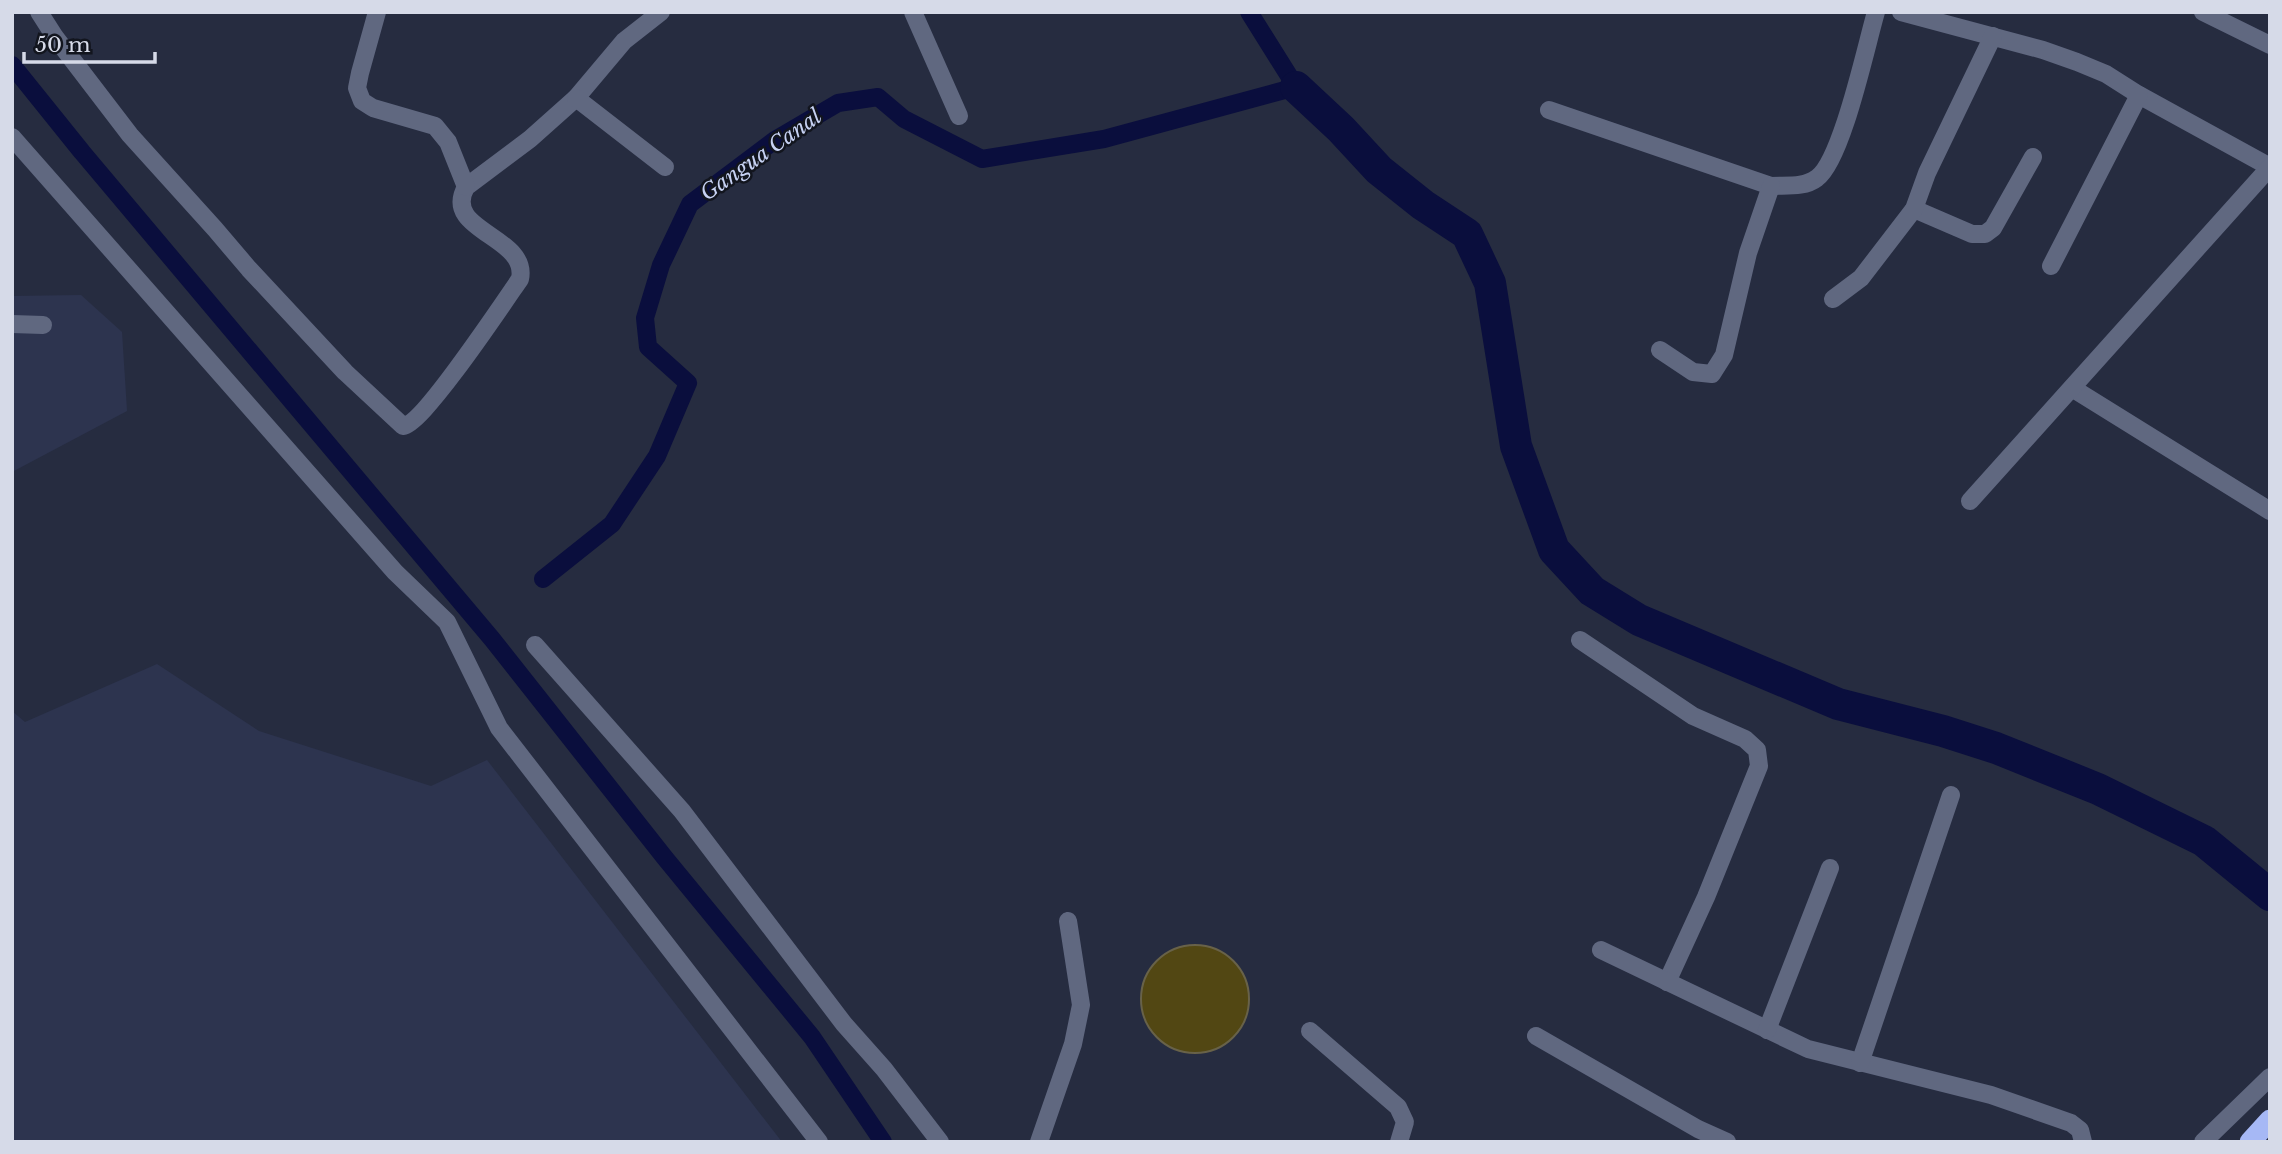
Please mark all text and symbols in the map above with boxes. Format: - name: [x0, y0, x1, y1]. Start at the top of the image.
- scale bar: [24, 21, 156, 65]
- text: 50 m: [35, 32, 91, 58]
- water label: Gangua Canal: [695, 103, 827, 206]

